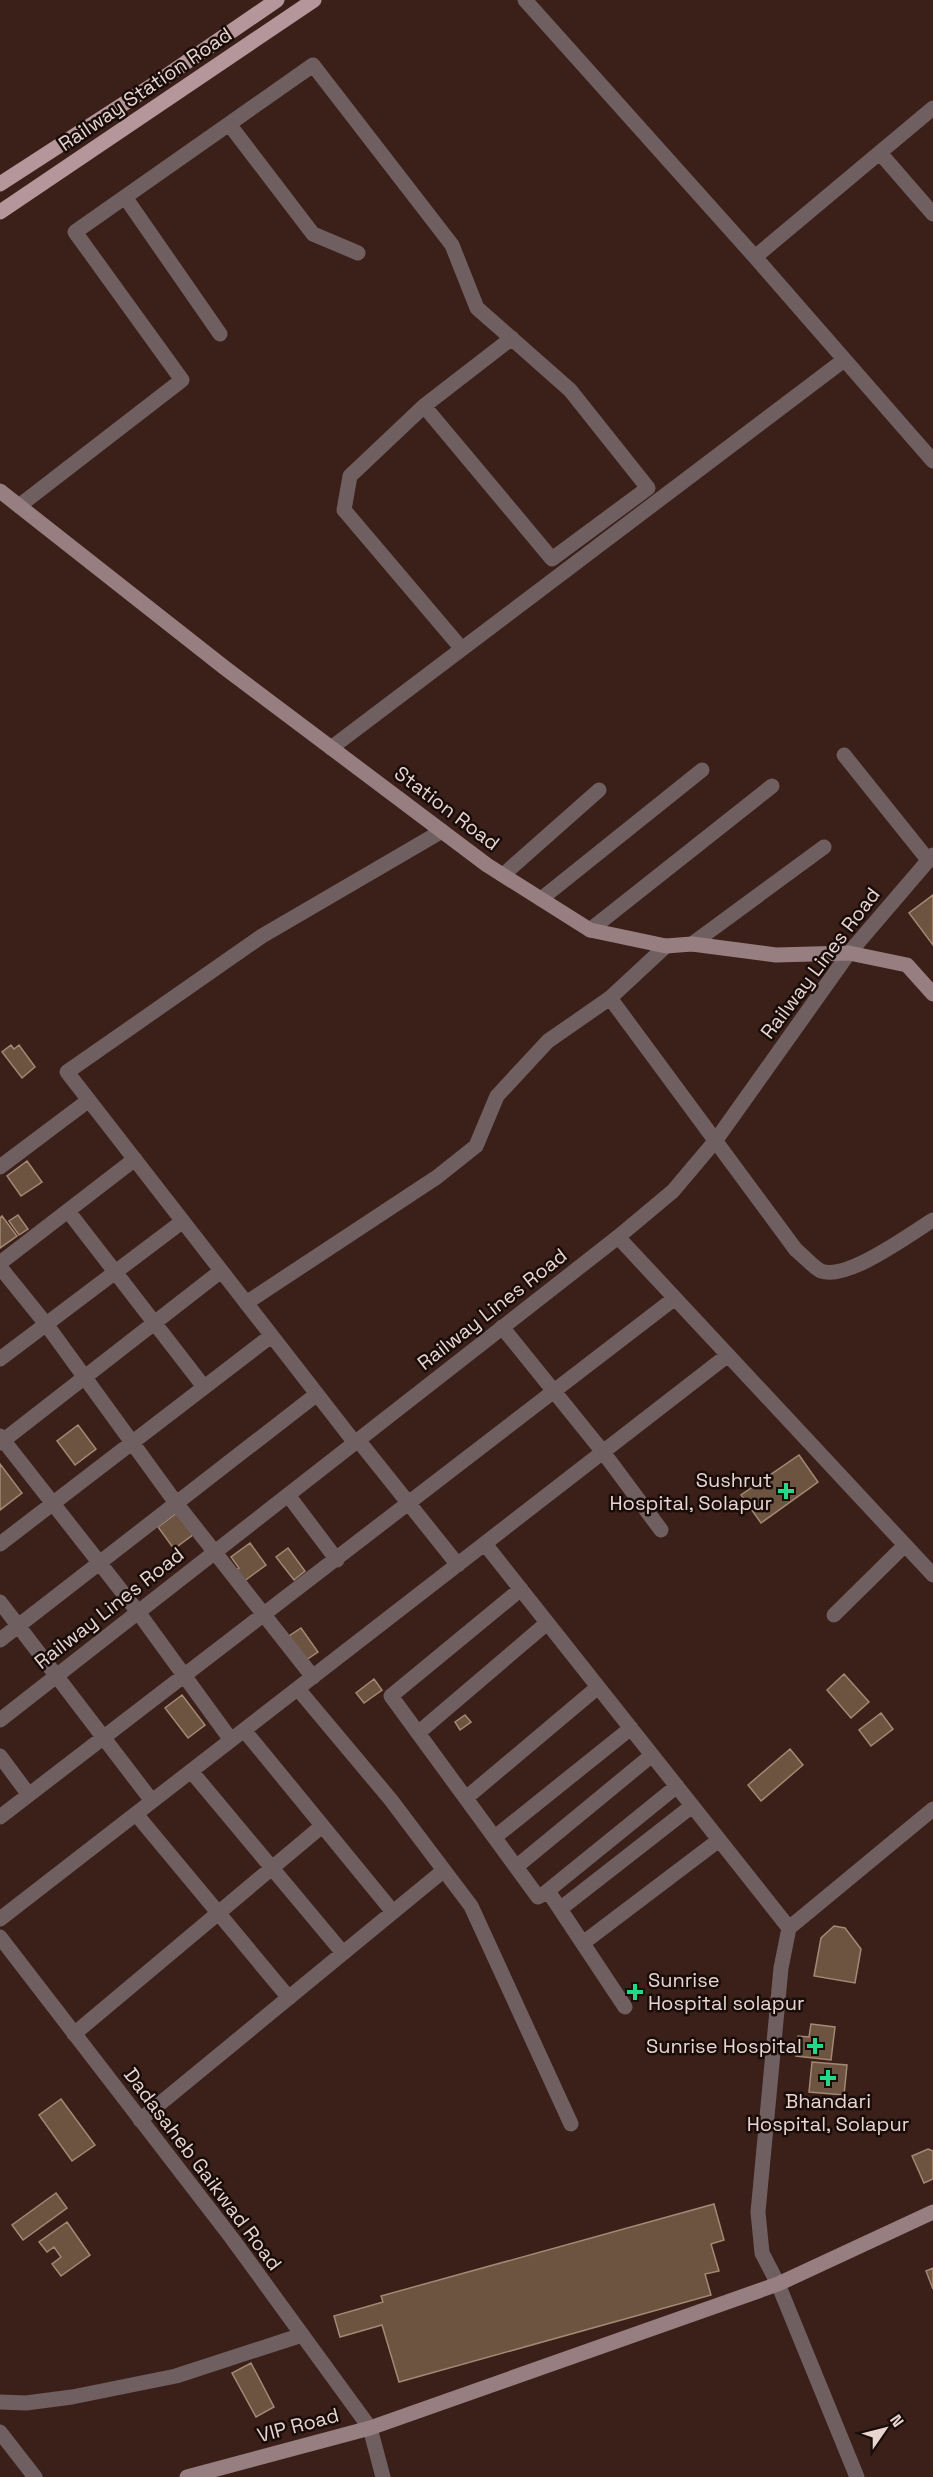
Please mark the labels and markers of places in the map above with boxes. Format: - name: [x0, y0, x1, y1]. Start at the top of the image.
- place label: Sushrut Hospital, Solapur: [609, 1467, 772, 1516]
- marker: Sushrut Hospital, Solapur: [777, 1482, 795, 1500]
- place label: Sunrise Hospital solapur: [648, 1967, 804, 2016]
- marker: Sunrise Hospital solapur: [626, 1983, 644, 2001]
- place label: Sunrise Hospital: [646, 2033, 802, 2059]
- marker: Sunrise Hospital: [806, 2037, 824, 2055]
- marker: Bhandari Hospital, Solapur: [819, 2069, 837, 2087]
- place label: Bhandari Hospital, Solapur: [747, 2088, 909, 2137]

